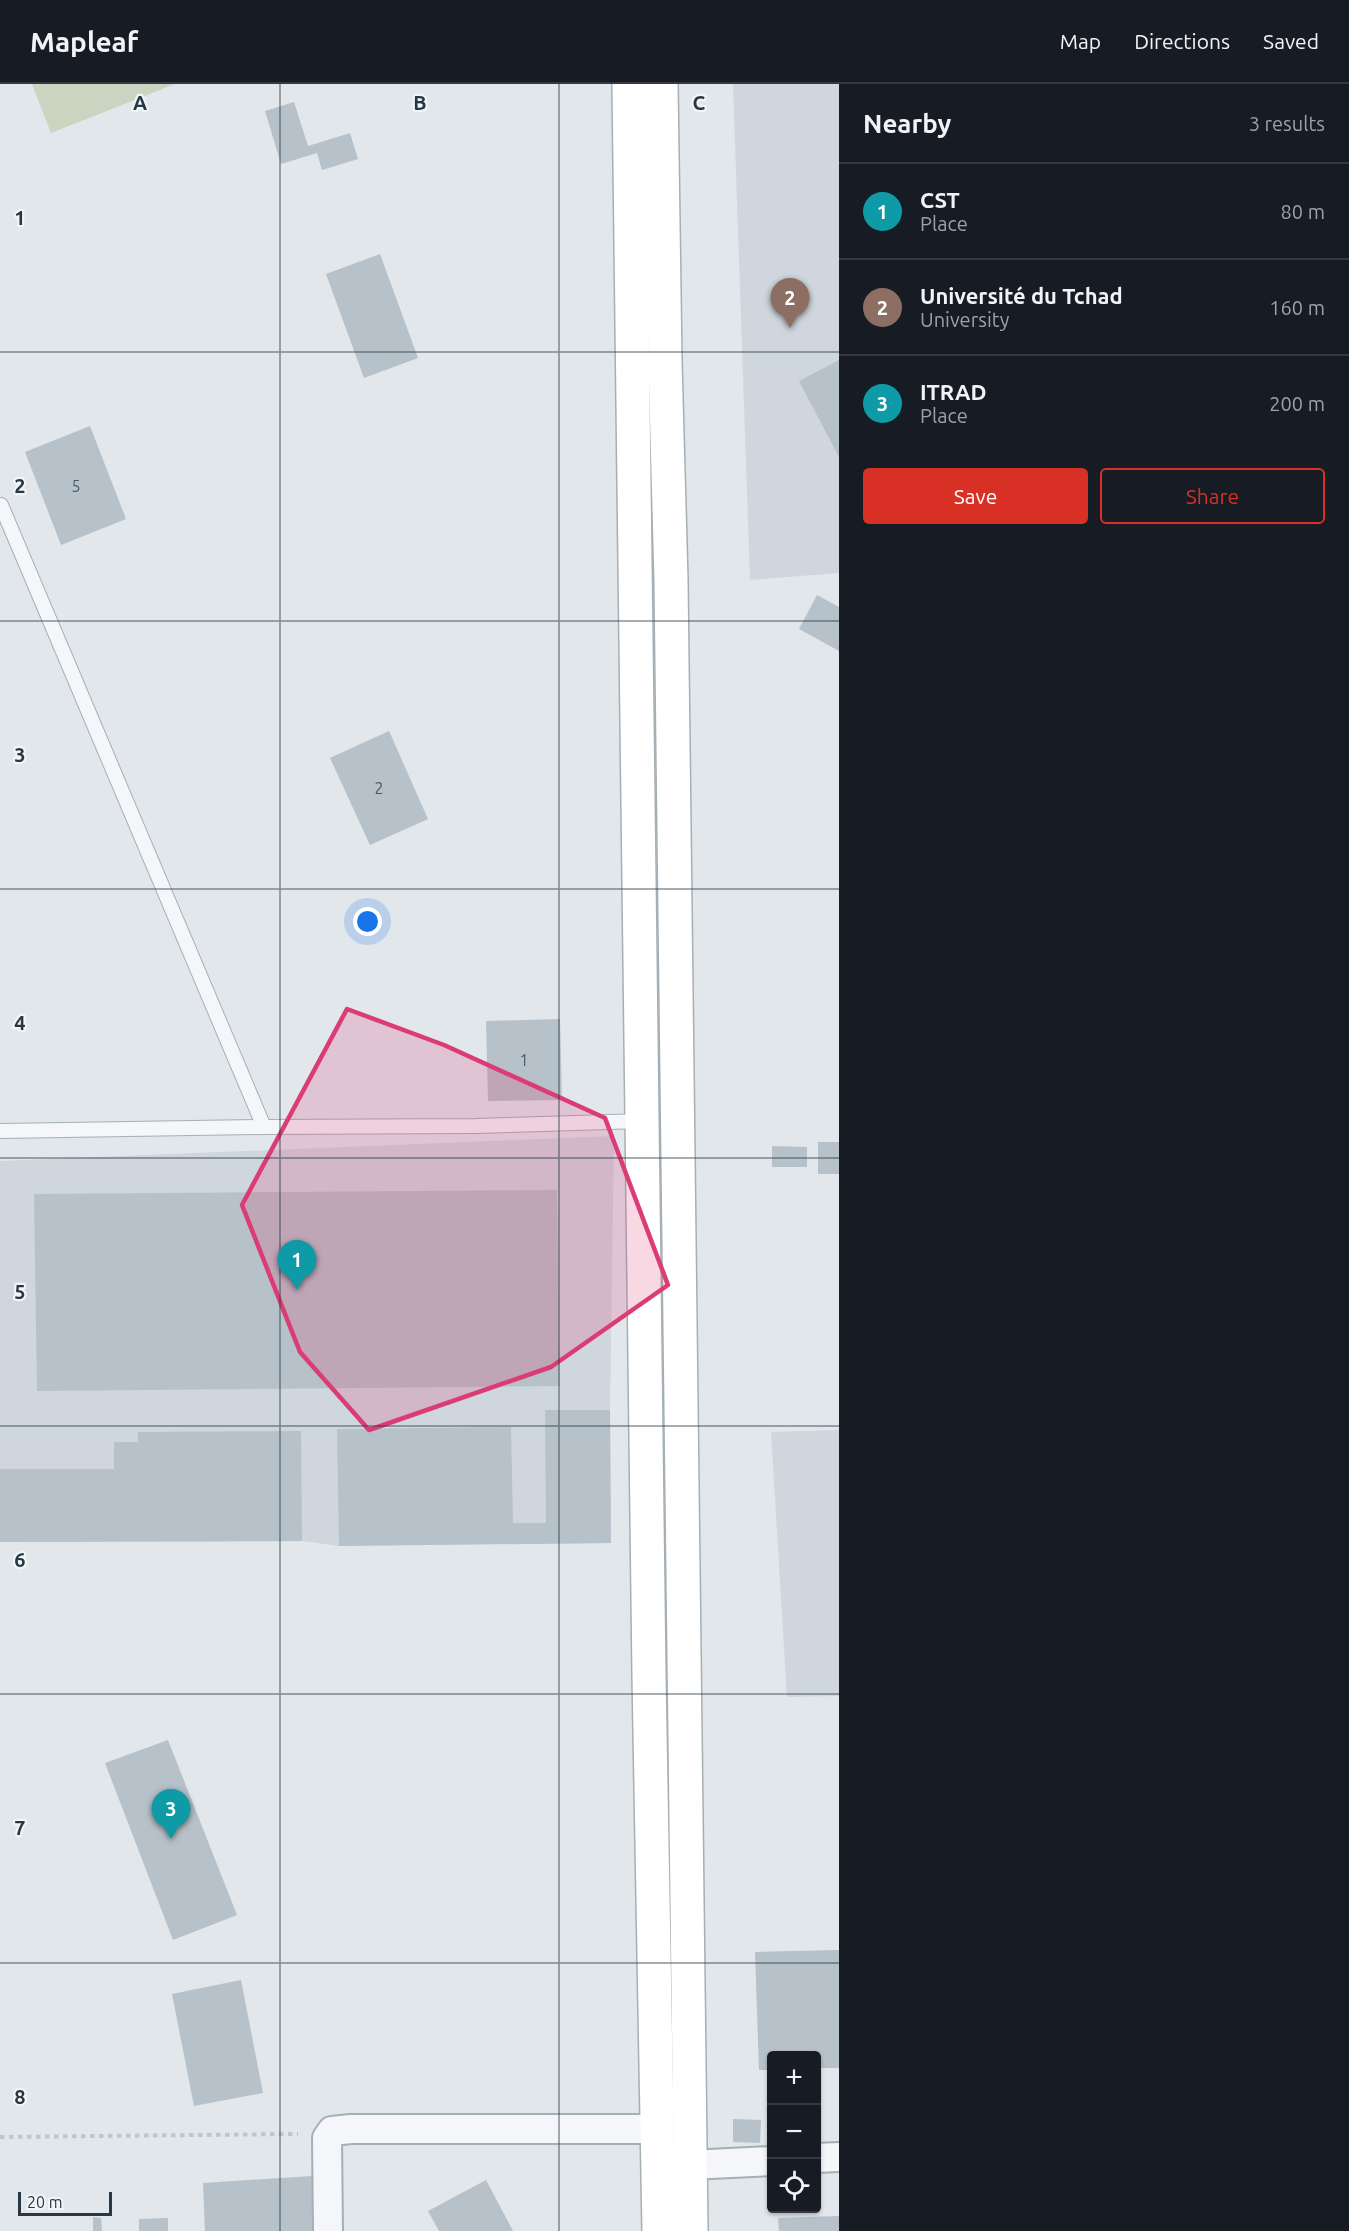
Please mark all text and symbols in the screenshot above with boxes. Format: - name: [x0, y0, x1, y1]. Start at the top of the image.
- text: Mapleaf: [30, 26, 138, 57]
- text: Map: [1060, 29, 1101, 53]
- text: Directions: [1134, 29, 1230, 53]
- text: Saved: [1263, 29, 1319, 53]
- text: A: [133, 91, 147, 114]
- text: B: [413, 91, 427, 114]
- text: C: [693, 91, 706, 114]
- text: Nearby: [863, 109, 951, 138]
- text: 3 results: [1249, 112, 1325, 135]
- text: CST: [920, 187, 960, 212]
- text: 1: [877, 200, 888, 223]
- text: 80 m: [1281, 200, 1325, 223]
- text: 1: [14, 206, 26, 229]
- text: Place: [920, 212, 968, 235]
- pin: 2: [770, 278, 810, 328]
- text: Université du Tchad: [920, 283, 1123, 308]
- text: 2: [877, 296, 888, 319]
- text: 160 m: [1269, 296, 1325, 319]
- text: University: [920, 308, 1009, 331]
- text: ITRAD: [920, 379, 986, 404]
- text: 3: [877, 392, 888, 415]
- text: 200 m: [1269, 392, 1325, 415]
- text: Place: [920, 404, 968, 427]
- button: Save: [863, 468, 1088, 524]
- button: Share: [1100, 468, 1325, 524]
- text: 2: [14, 474, 26, 497]
- house number: 5: [71, 477, 81, 495]
- text: 3: [14, 743, 26, 766]
- house number: 2: [374, 779, 384, 797]
- your location: [353, 907, 382, 936]
- text: 4: [14, 1011, 26, 1034]
- house number: 1: [519, 1051, 529, 1069]
- pin: 1: [278, 1240, 316, 1290]
- text: 5: [14, 1280, 26, 1303]
- text: 6: [14, 1548, 26, 1571]
- pin: 3: [152, 1790, 190, 1839]
- text: 7: [14, 1816, 26, 1839]
- map controls: [767, 2051, 821, 2213]
- button: +: [767, 2051, 821, 2105]
- text: 8: [14, 2085, 26, 2108]
- button: −: [767, 2105, 821, 2159]
- button: locate: [767, 2159, 821, 2213]
- scale bar: [18, 2189, 112, 2216]
- text: 20 m: [27, 2193, 63, 2211]

